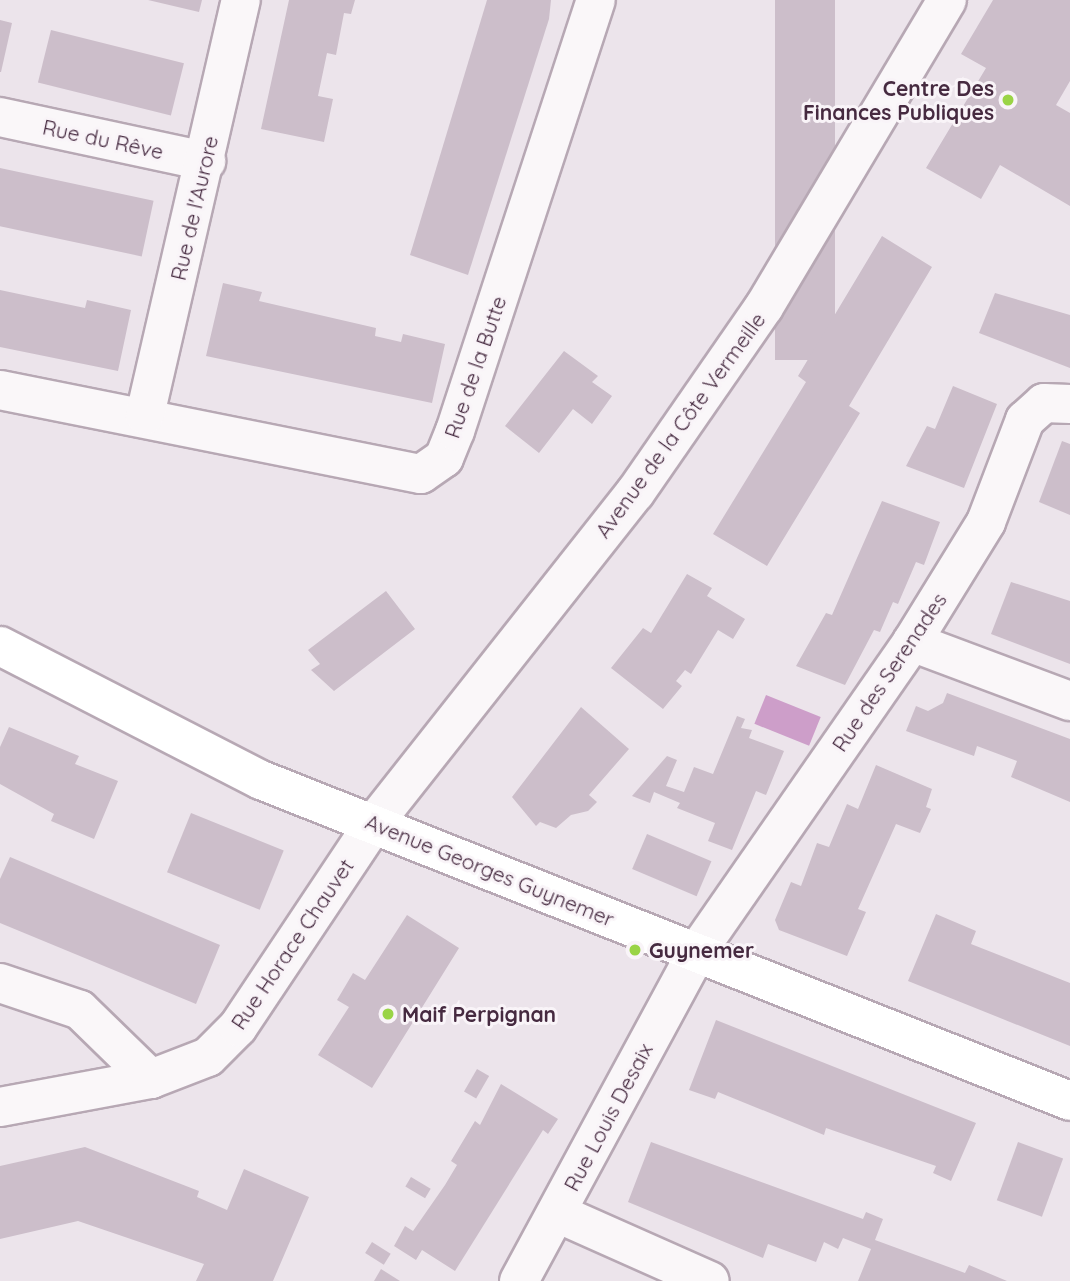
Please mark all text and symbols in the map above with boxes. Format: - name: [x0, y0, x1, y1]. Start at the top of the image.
- place label: Centre Des Finances Publiques: [803, 75, 994, 125]
- marker: Centre Des Finances Publiques: [1000, 92, 1016, 108]
- street label: Rue du Rêve: [40, 114, 166, 164]
- street label: Rue de l'Aurore: [165, 133, 223, 283]
- street label: Rue de la Butte: [439, 293, 511, 441]
- street label: Avenue de la Côte Vermeille: [590, 307, 770, 543]
- street label: Rue des Serenades: [827, 588, 951, 756]
- street label: Avenue Georges Guynemer: [362, 808, 618, 932]
- street label: Rue Horace Chauvet: [226, 854, 358, 1034]
- place label: Guynemer: [649, 937, 754, 963]
- marker: Guynemer: [627, 942, 643, 958]
- place label: Maif Perpignan: [402, 1001, 556, 1027]
- marker: Maif Perpignan: [380, 1006, 396, 1022]
- street label: Rue Louis Desaix: [558, 1039, 658, 1195]

